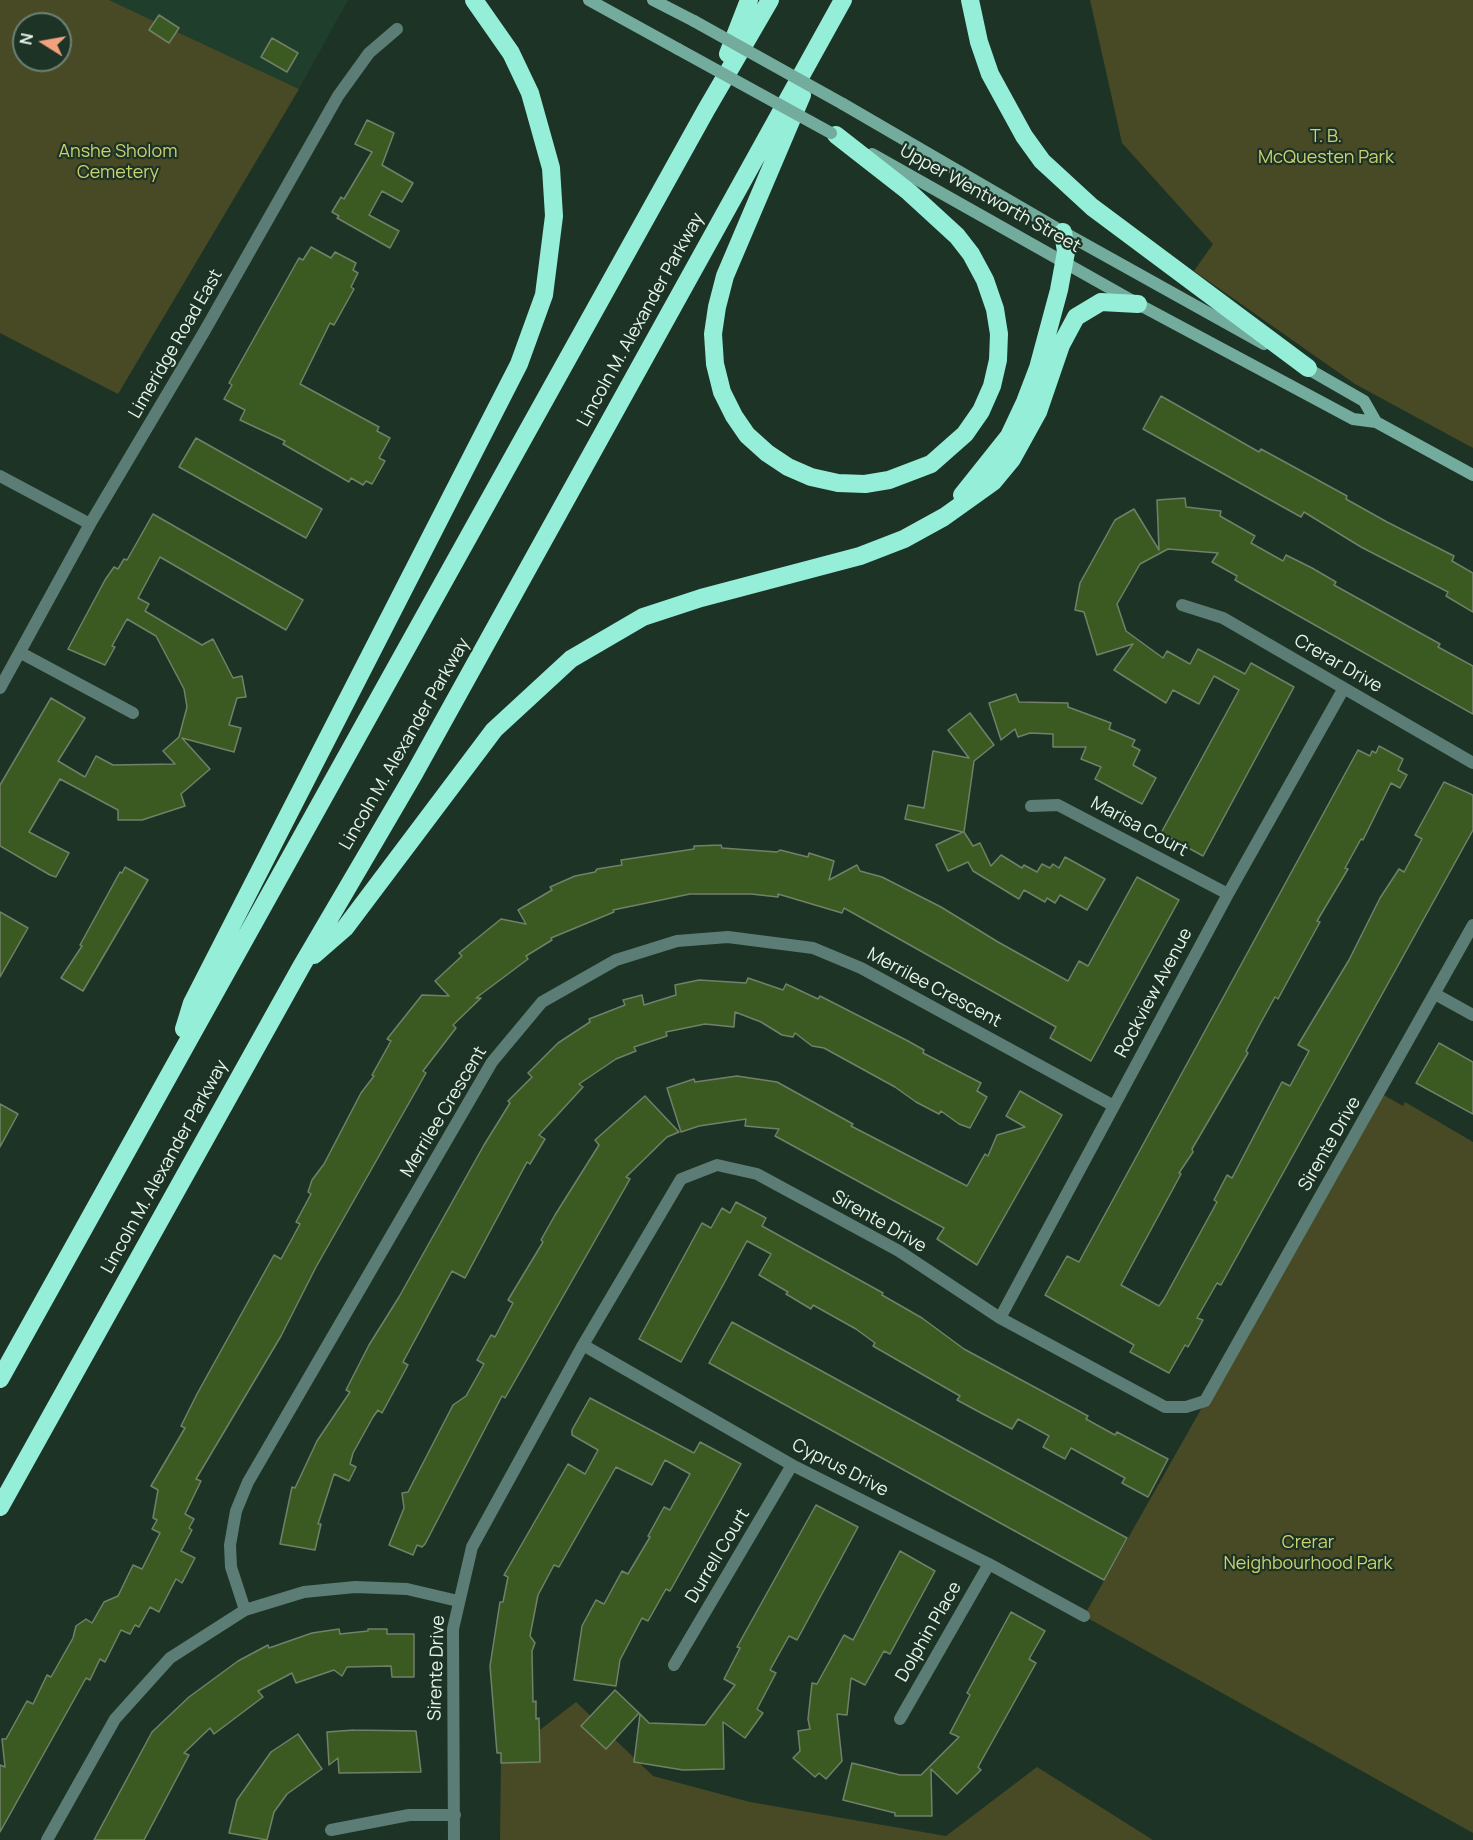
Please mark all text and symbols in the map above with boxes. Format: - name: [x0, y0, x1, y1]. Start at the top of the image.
- north arrow: [12, 12, 72, 72]
- text: N: [14, 31, 38, 47]
- park label: T. B. McQuesten Park: [1258, 126, 1394, 168]
- street label: Upper Wentworth Street: [896, 140, 1084, 258]
- park label: Anshe Sholom Cemetery: [59, 141, 177, 184]
- street label: Lincoln M. Alexander Parkway: [573, 209, 709, 431]
- street label: Limeridge Road East: [125, 266, 227, 422]
- street label: Crerar Drive: [1290, 630, 1386, 698]
- street label: Lincoln M. Alexander Parkway: [335, 634, 475, 854]
- street label: Marisa Court: [1087, 792, 1191, 862]
- street label: Rockview Avenue: [1111, 925, 1197, 1061]
- street label: Merrilee Crescent: [863, 944, 1005, 1032]
- street label: Merrilee Crescent: [396, 1043, 492, 1181]
- street label: Lincoln M. Alexander Parkway: [97, 1056, 233, 1278]
- street label: Sirente Drive: [1294, 1093, 1366, 1195]
- street label: Sirente Drive: [828, 1186, 930, 1258]
- street label: Cyprus Drive: [788, 1434, 892, 1502]
- street label: Durrell Court: [681, 1505, 755, 1607]
- park label: Crerar Neighbourhood Park: [1224, 1532, 1392, 1574]
- street label: Dolphin Place: [892, 1578, 966, 1686]
- street label: Sirente Drive: [424, 1615, 450, 1721]

